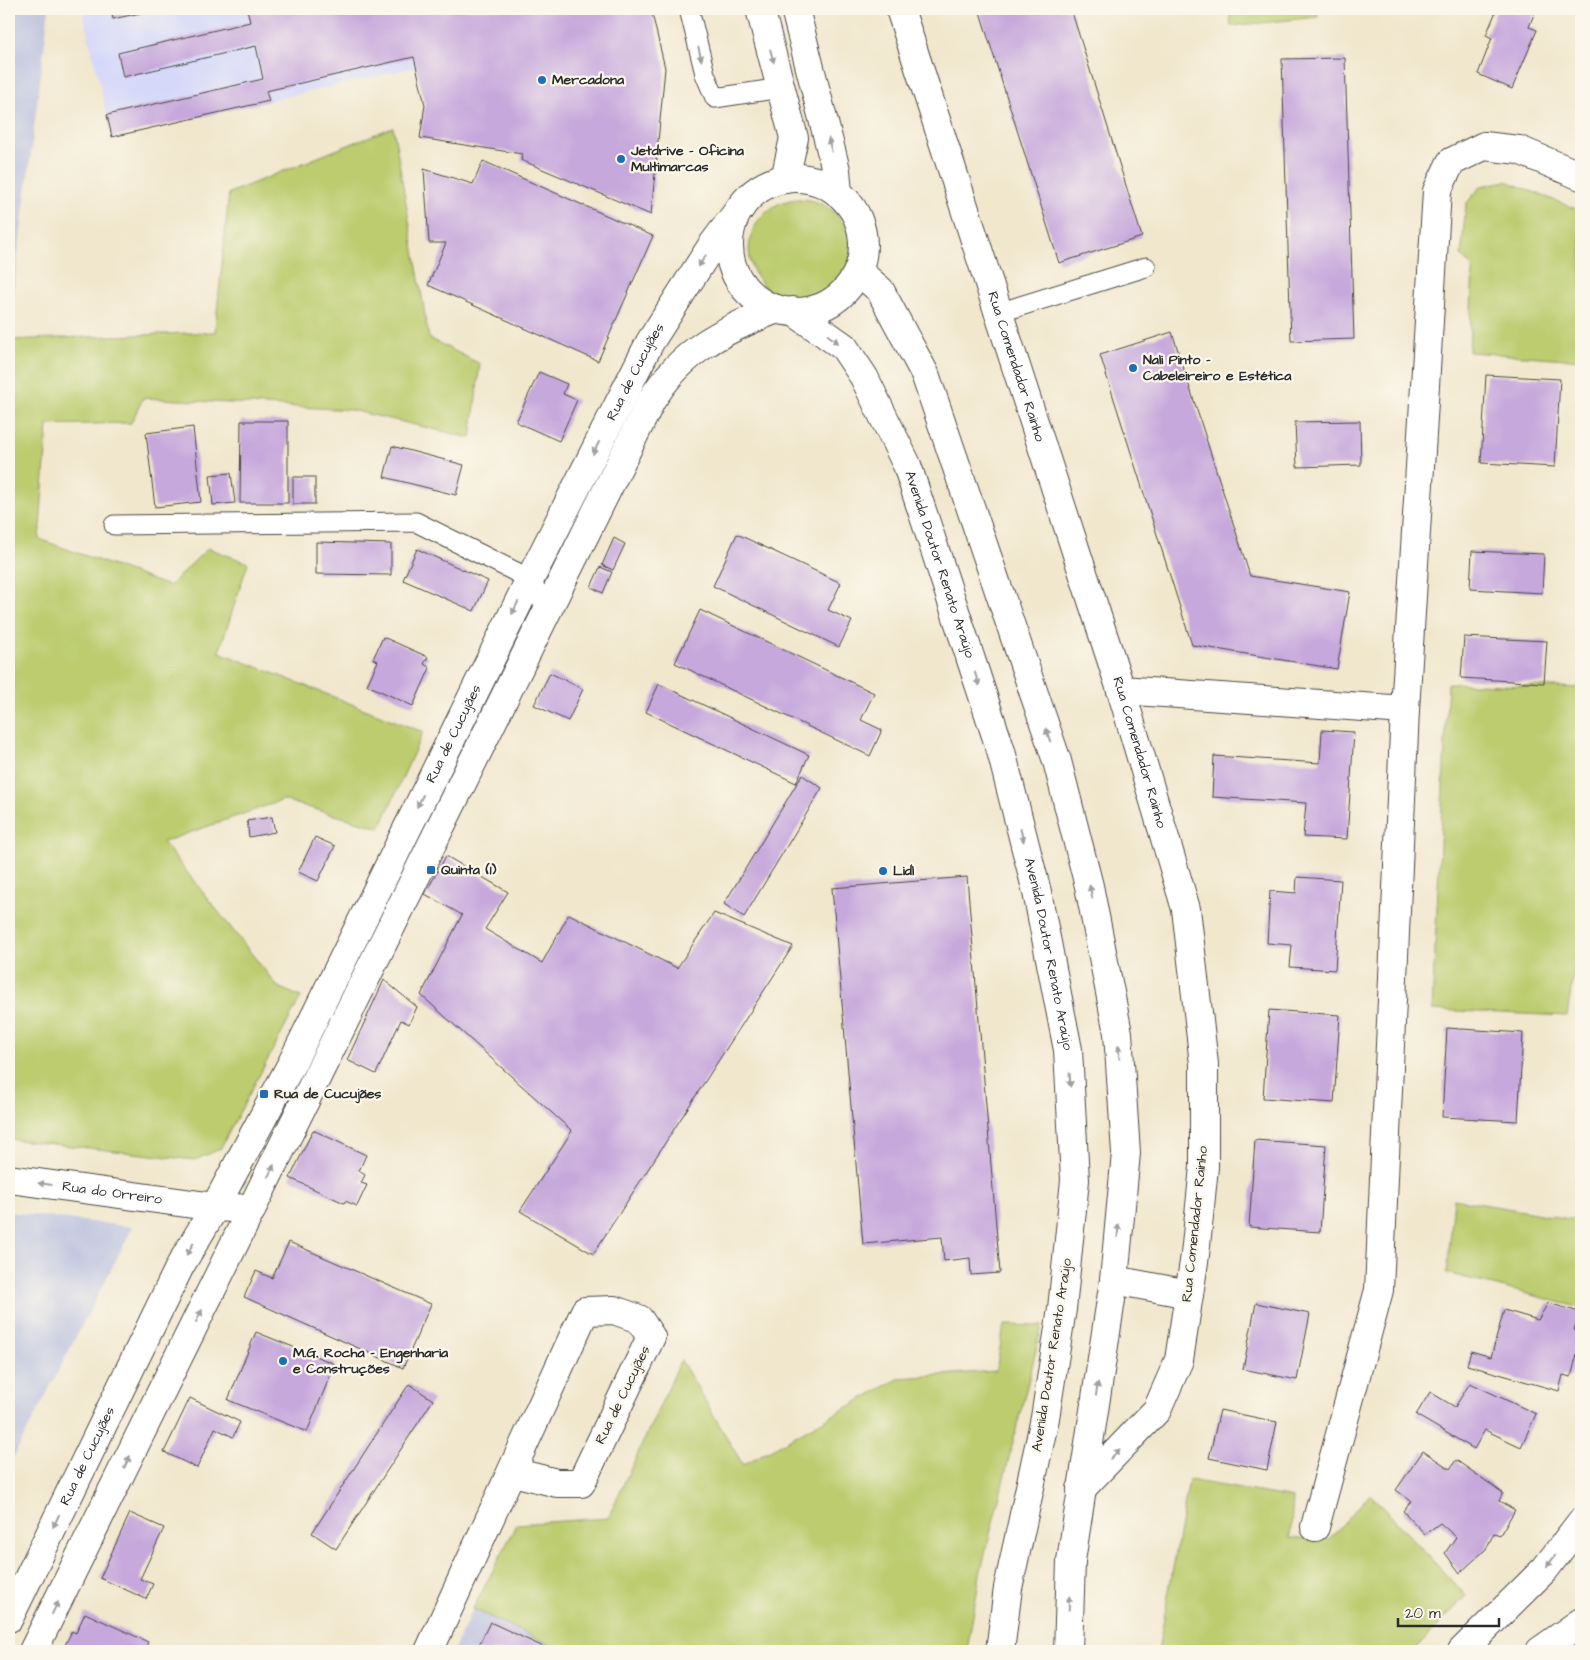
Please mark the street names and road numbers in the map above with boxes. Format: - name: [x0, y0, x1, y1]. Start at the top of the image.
- street label: Rua Comendador Rainho: [982, 289, 1050, 444]
- street label: Rua de Cucujães: [602, 319, 669, 424]
- street label: Avenida Doutor Renato Araújo: [900, 468, 980, 661]
- street label: Rua Comendador Rainho: [1107, 674, 1171, 831]
- street label: Rua de Cucujães: [421, 681, 487, 786]
- street label: Avenida Doutor Renato Araújo: [1019, 856, 1078, 1052]
- street label: Rua Comendador Rainho: [1177, 1145, 1213, 1303]
- street label: Rua do Orreiro: [61, 1176, 163, 1210]
- street label: Avenida Doutor Renato Araújo: [1027, 1257, 1077, 1453]
- street label: Rua de Cucujães: [590, 1342, 656, 1448]
- street label: Rua de Cucujães: [55, 1403, 120, 1509]

